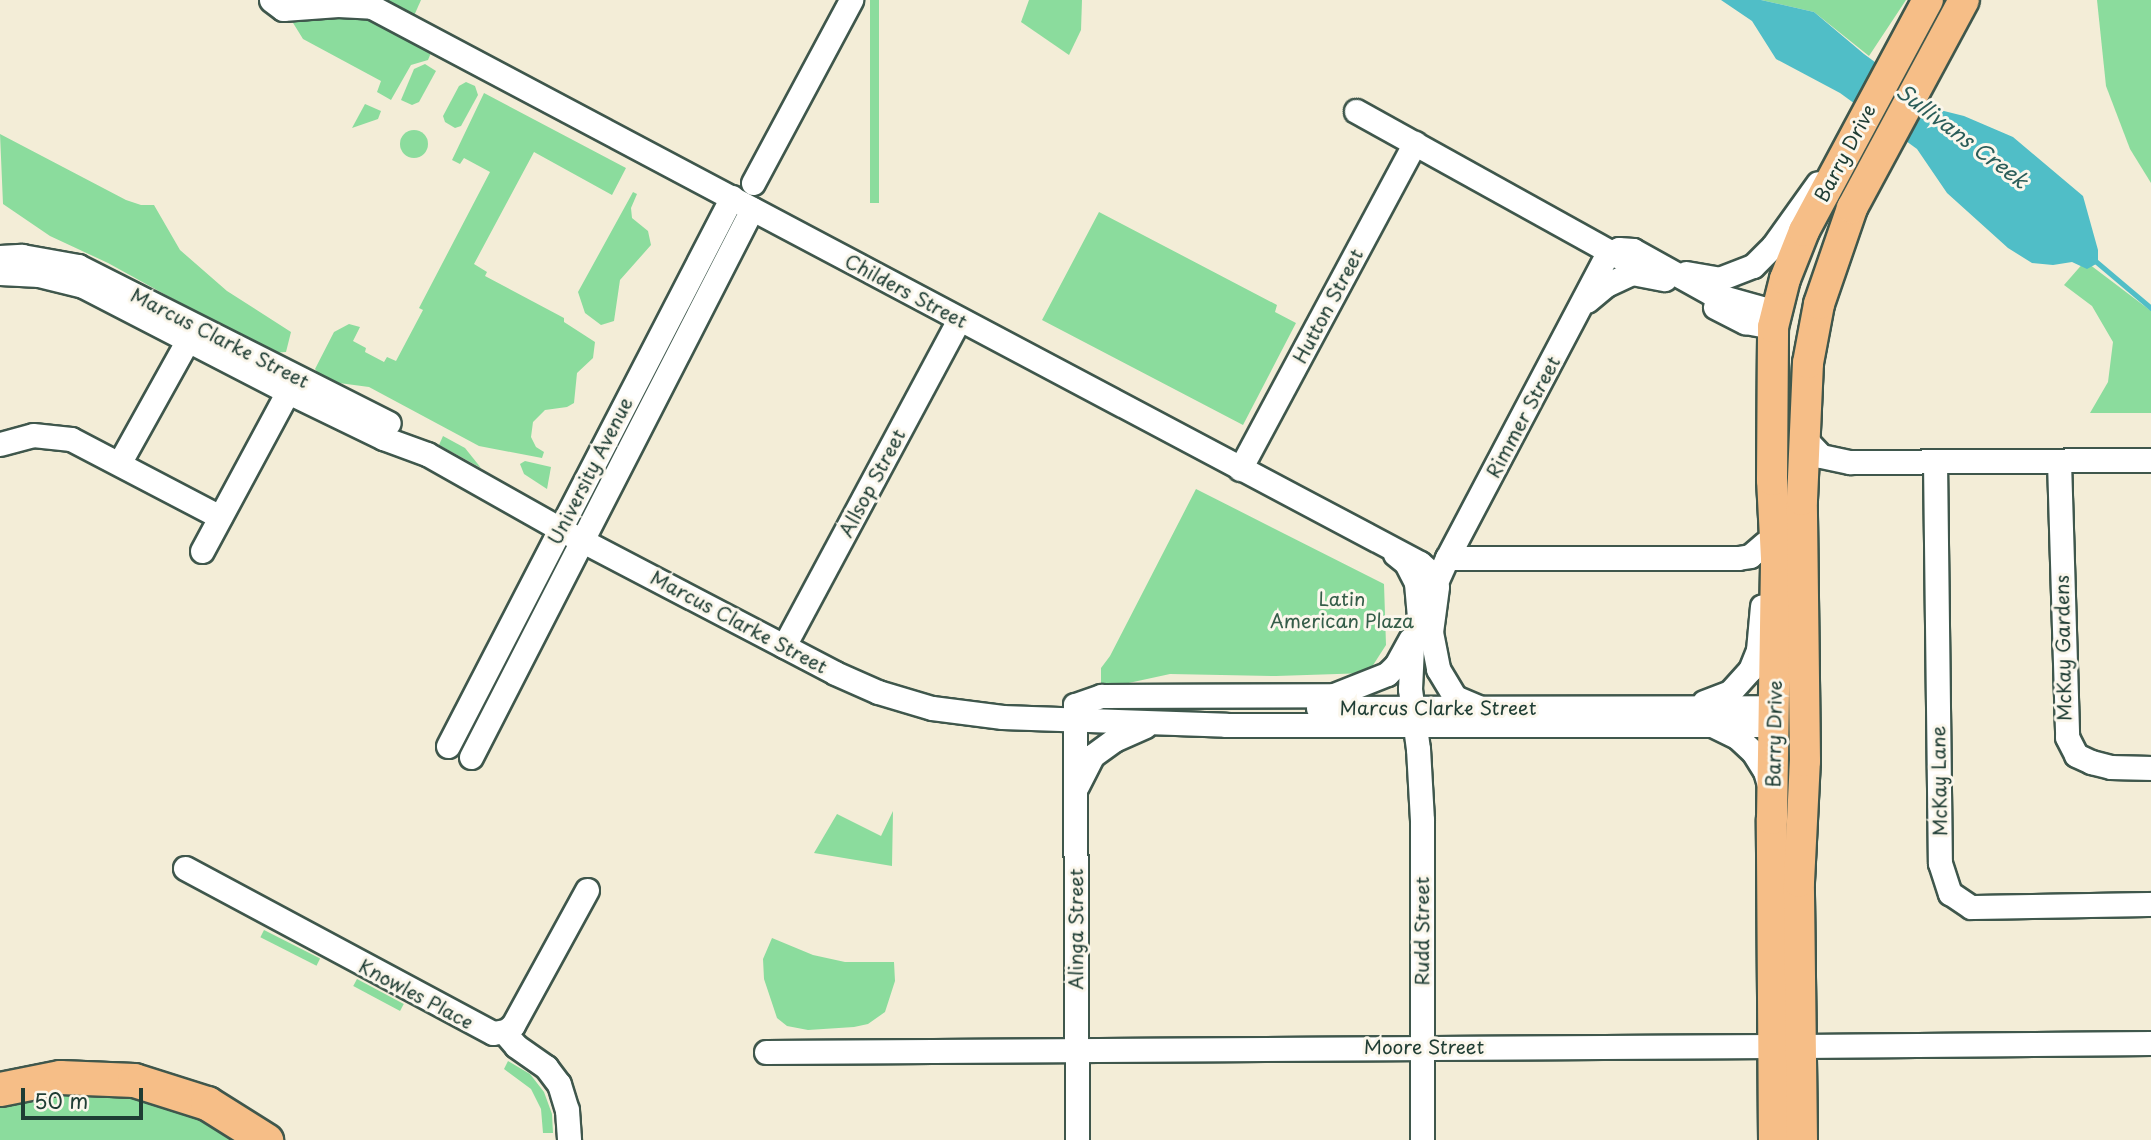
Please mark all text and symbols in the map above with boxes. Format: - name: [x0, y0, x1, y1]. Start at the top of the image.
- water label: Sullivans Creek: [1893, 78, 2033, 192]
- street label: Barry Drive: [1810, 100, 1880, 206]
- street label: Hutton Street: [1288, 245, 1368, 367]
- street label: Childers Street: [840, 249, 972, 333]
- street label: Marcus Clarke Street: [127, 283, 313, 393]
- street label: Rimmer Street: [1481, 352, 1565, 482]
- street label: University Avenue: [543, 393, 637, 549]
- street label: Allsop Street: [834, 425, 910, 541]
- street label: Marcus Clarke Street: [646, 565, 832, 679]
- street label: McKay Gardens: [2050, 576, 2076, 720]
- park label: Latin American Plaza: [1270, 588, 1414, 632]
- street label: Barry Drive: [1762, 680, 1786, 788]
- street label: Marcus Clarke Street: [1339, 697, 1537, 719]
- street label: McKay Lane: [1927, 725, 1951, 837]
- street label: Alinga Street: [1065, 868, 1087, 990]
- street label: Rudd Street: [1411, 877, 1433, 985]
- street label: Knowles Place: [354, 954, 478, 1034]
- street label: Moore Street: [1364, 1036, 1484, 1058]
- scale bar: [24, 1074, 147, 1118]
- text: 50 m: [34, 1084, 88, 1116]

